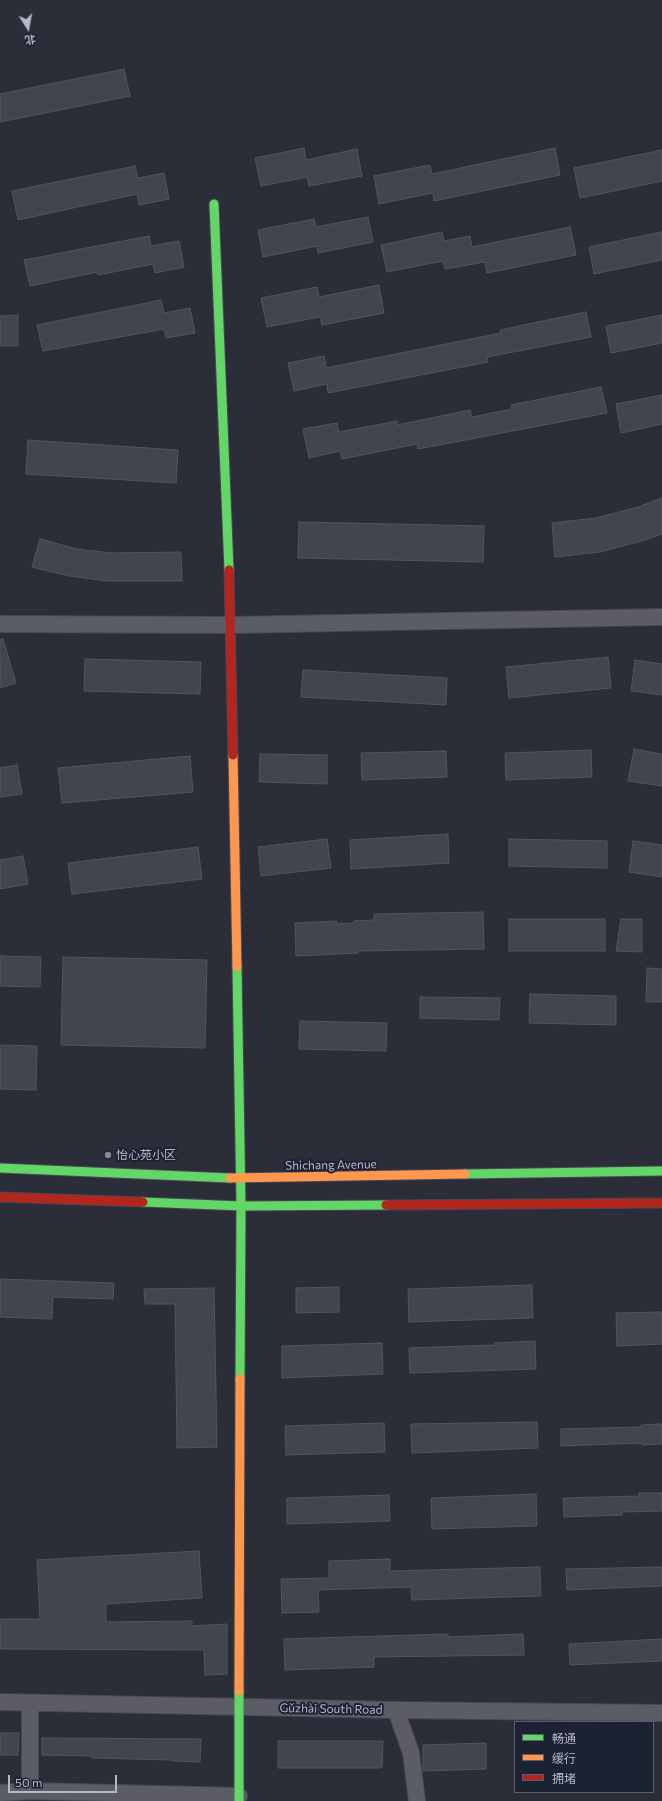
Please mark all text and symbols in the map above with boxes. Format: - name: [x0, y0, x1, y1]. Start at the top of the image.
- north arrow: [8, 8, 48, 48]
- text: 北: [24, 33, 37, 48]
- place label: 怡心苑小区: [116, 1148, 176, 1162]
- marker: 怡心苑小区: [103, 1150, 113, 1160]
- street label: Shichang Avenue: [285, 1157, 377, 1173]
- street label: Gǔzhài South Road: [279, 1701, 383, 1717]
- legend: [514, 1721, 654, 1793]
- text: 畅通: [552, 1731, 576, 1745]
- text: 缓行: [552, 1751, 576, 1765]
- scale bar: [10, 1767, 119, 1793]
- text: 拥堵: [552, 1771, 576, 1785]
- text: 50 m: [15, 1775, 43, 1789]

